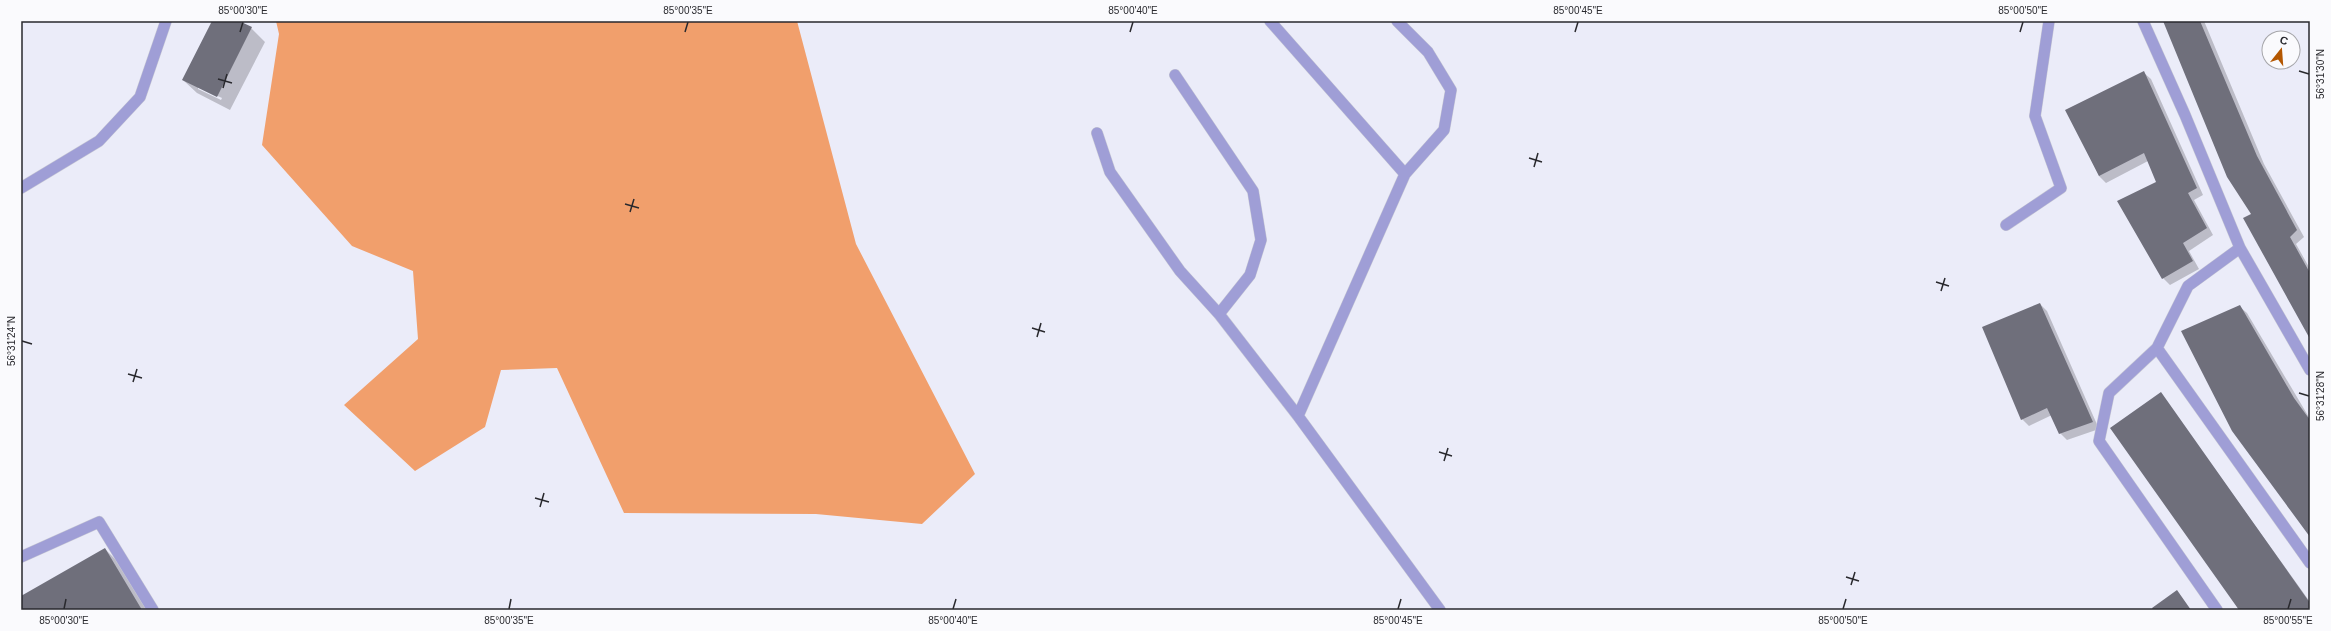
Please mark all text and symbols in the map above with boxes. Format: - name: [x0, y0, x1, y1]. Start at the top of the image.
- text: 85°00'30"E: [218, 5, 268, 16]
- text: 85°00'35"E: [663, 5, 713, 16]
- text: 85°00'40"E: [1108, 5, 1158, 16]
- text: 85°00'45"E: [1553, 5, 1603, 16]
- text: 85°00'50"E: [1998, 5, 2048, 16]
- north arrow: [2261, 30, 2301, 70]
- text: С: [2278, 34, 2290, 47]
- text: 56°31'30"N: [2315, 49, 2326, 99]
- text: 56°31'24"N: [6, 316, 17, 366]
- text: 56°31'28"N: [2315, 371, 2326, 421]
- text: 85°00'30"E: [39, 615, 89, 626]
- text: 85°00'35"E: [484, 615, 534, 626]
- text: 85°00'40"E: [928, 615, 978, 626]
- text: 85°00'45"E: [1373, 615, 1423, 626]
- text: 85°00'50"E: [1818, 615, 1868, 626]
- text: 85°00'55"E: [2263, 615, 2313, 626]

